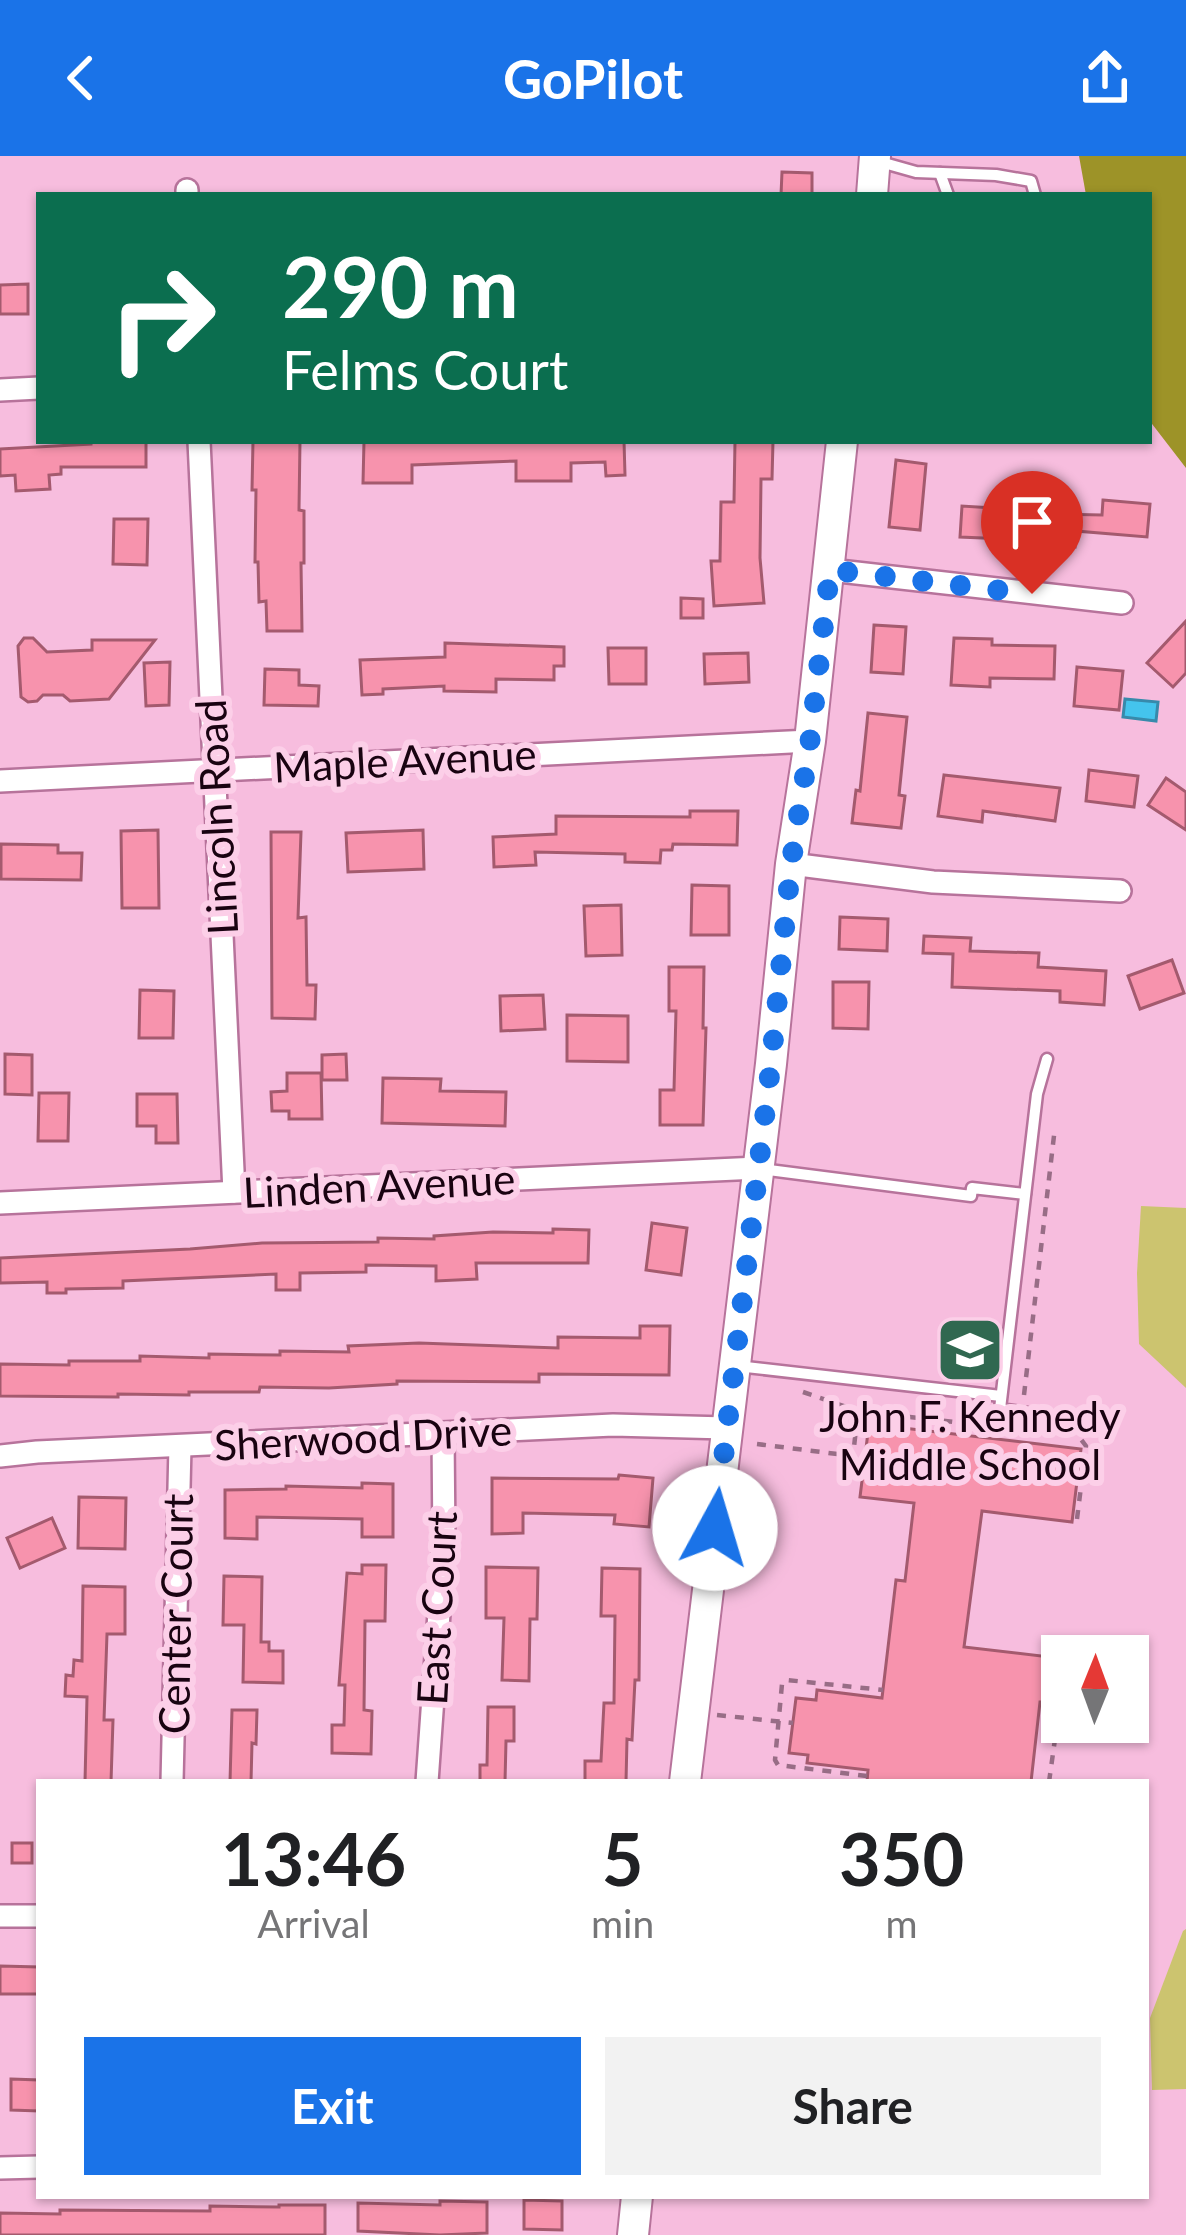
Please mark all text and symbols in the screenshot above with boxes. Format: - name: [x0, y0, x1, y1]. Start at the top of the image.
- icon: back: [48, 45, 114, 111]
- icon: share: [1072, 45, 1138, 111]
- text: GoPilot: [503, 46, 683, 111]
- text: 290 m: [282, 235, 519, 336]
- icon: right: [84, 240, 240, 396]
- text: Felms Court: [282, 337, 568, 402]
- pin: [981, 471, 1083, 594]
- icon: arrive: [999, 489, 1065, 555]
- street label: Lincoln Road: [185, 698, 247, 936]
- street label: Maple Avenue: [272, 728, 538, 792]
- street label: Linden Avenue: [242, 1153, 516, 1217]
- school or university icon: John F. Kennedy Middle School: [935, 1315, 1005, 1385]
- place label: John F. Kennedy Middle School: [819, 1391, 1121, 1489]
- street label: Sherwood Drive: [213, 1404, 513, 1470]
- position arrow: [652, 1465, 778, 1591]
- street label: Center Court: [148, 1493, 202, 1735]
- street label: East Court: [406, 1510, 466, 1706]
- north arrow: [1041, 1635, 1149, 1743]
- map controls: [1041, 1635, 1149, 1743]
- text: 13:46: [221, 1815, 406, 1901]
- text: 5: [602, 1815, 644, 1901]
- text: 350: [839, 1815, 964, 1901]
- text: Arrival: [257, 1900, 370, 1946]
- text: min: [591, 1900, 654, 1946]
- text: m: [886, 1900, 918, 1946]
- button: Exit: [84, 2037, 581, 2175]
- button: Share: [605, 2037, 1101, 2175]

